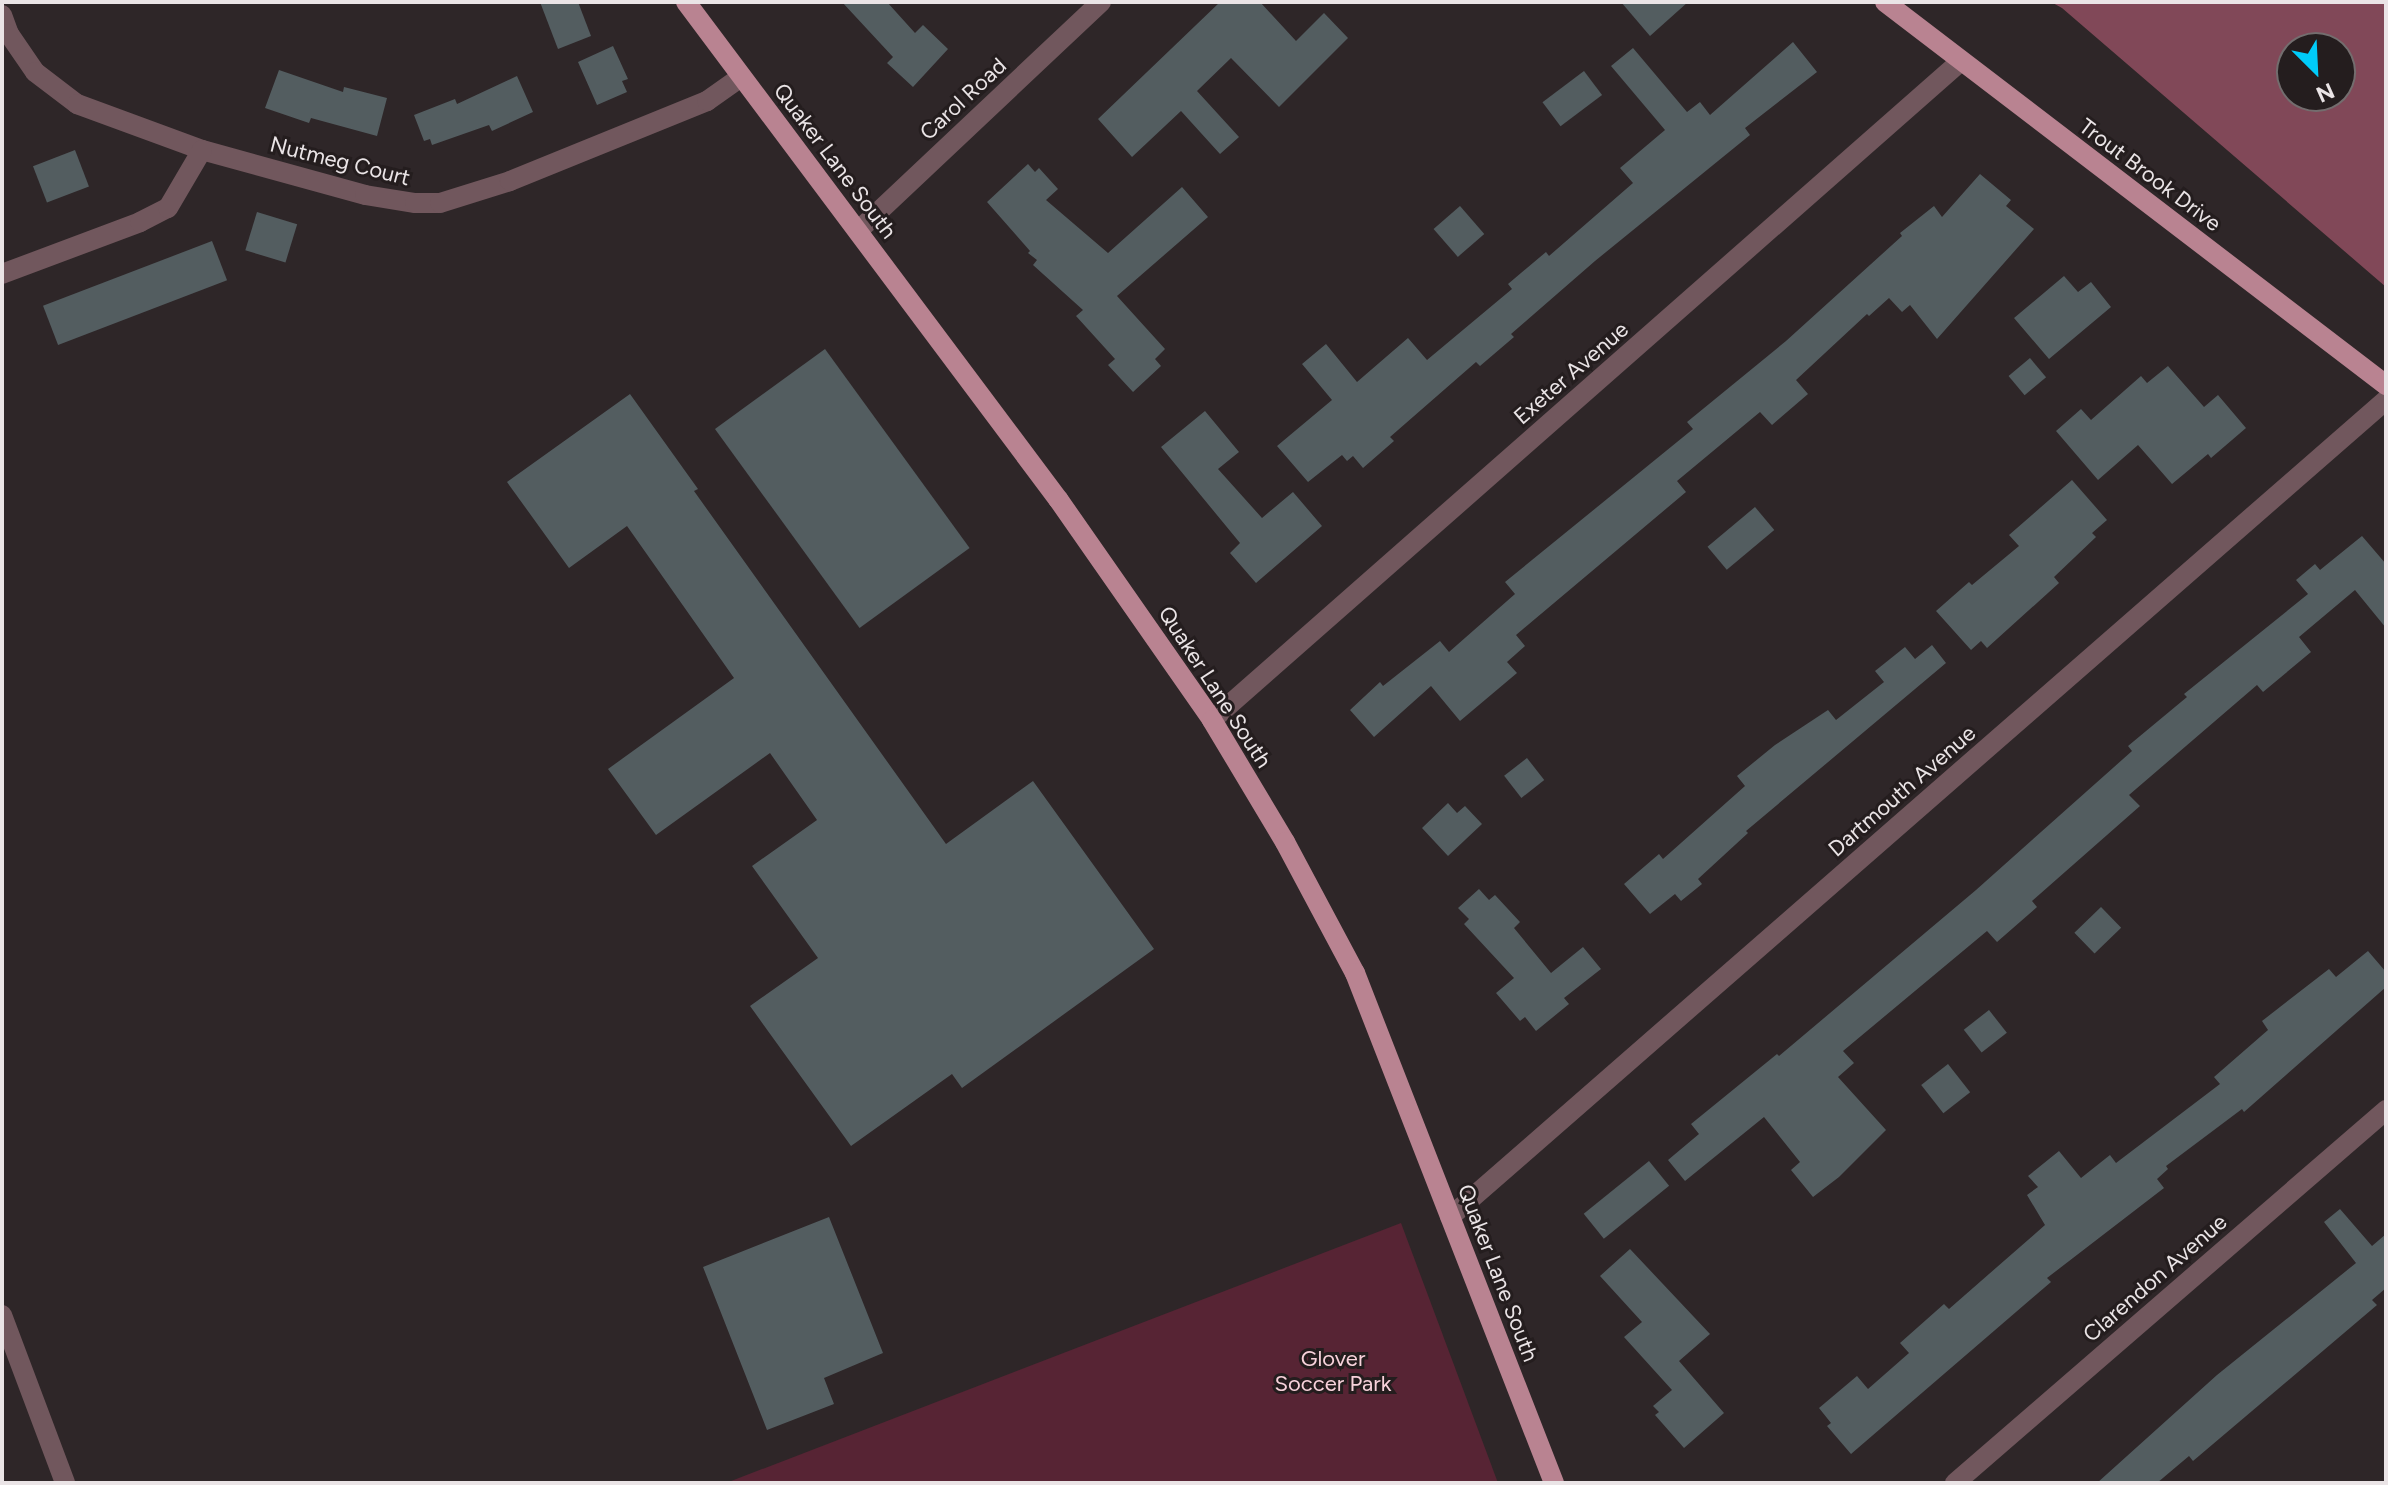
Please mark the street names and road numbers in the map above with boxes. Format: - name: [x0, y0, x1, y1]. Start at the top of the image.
- street label: Carol Road: [914, 52, 1012, 146]
- street label: Quaker Lane South: [768, 78, 902, 244]
- street label: Trout Brook Drive: [2074, 113, 2226, 237]
- street label: Nutmeg Court: [267, 131, 413, 191]
- street label: Exeter Avenue: [1508, 316, 1634, 430]
- street label: Quaker Lane South: [1153, 601, 1277, 773]
- street label: Dartmouth Avenue: [1823, 720, 1981, 862]
- street label: Quaker Lane South: [1452, 1181, 1544, 1365]
- street label: Clarendon Avenue: [2078, 1209, 2232, 1347]

